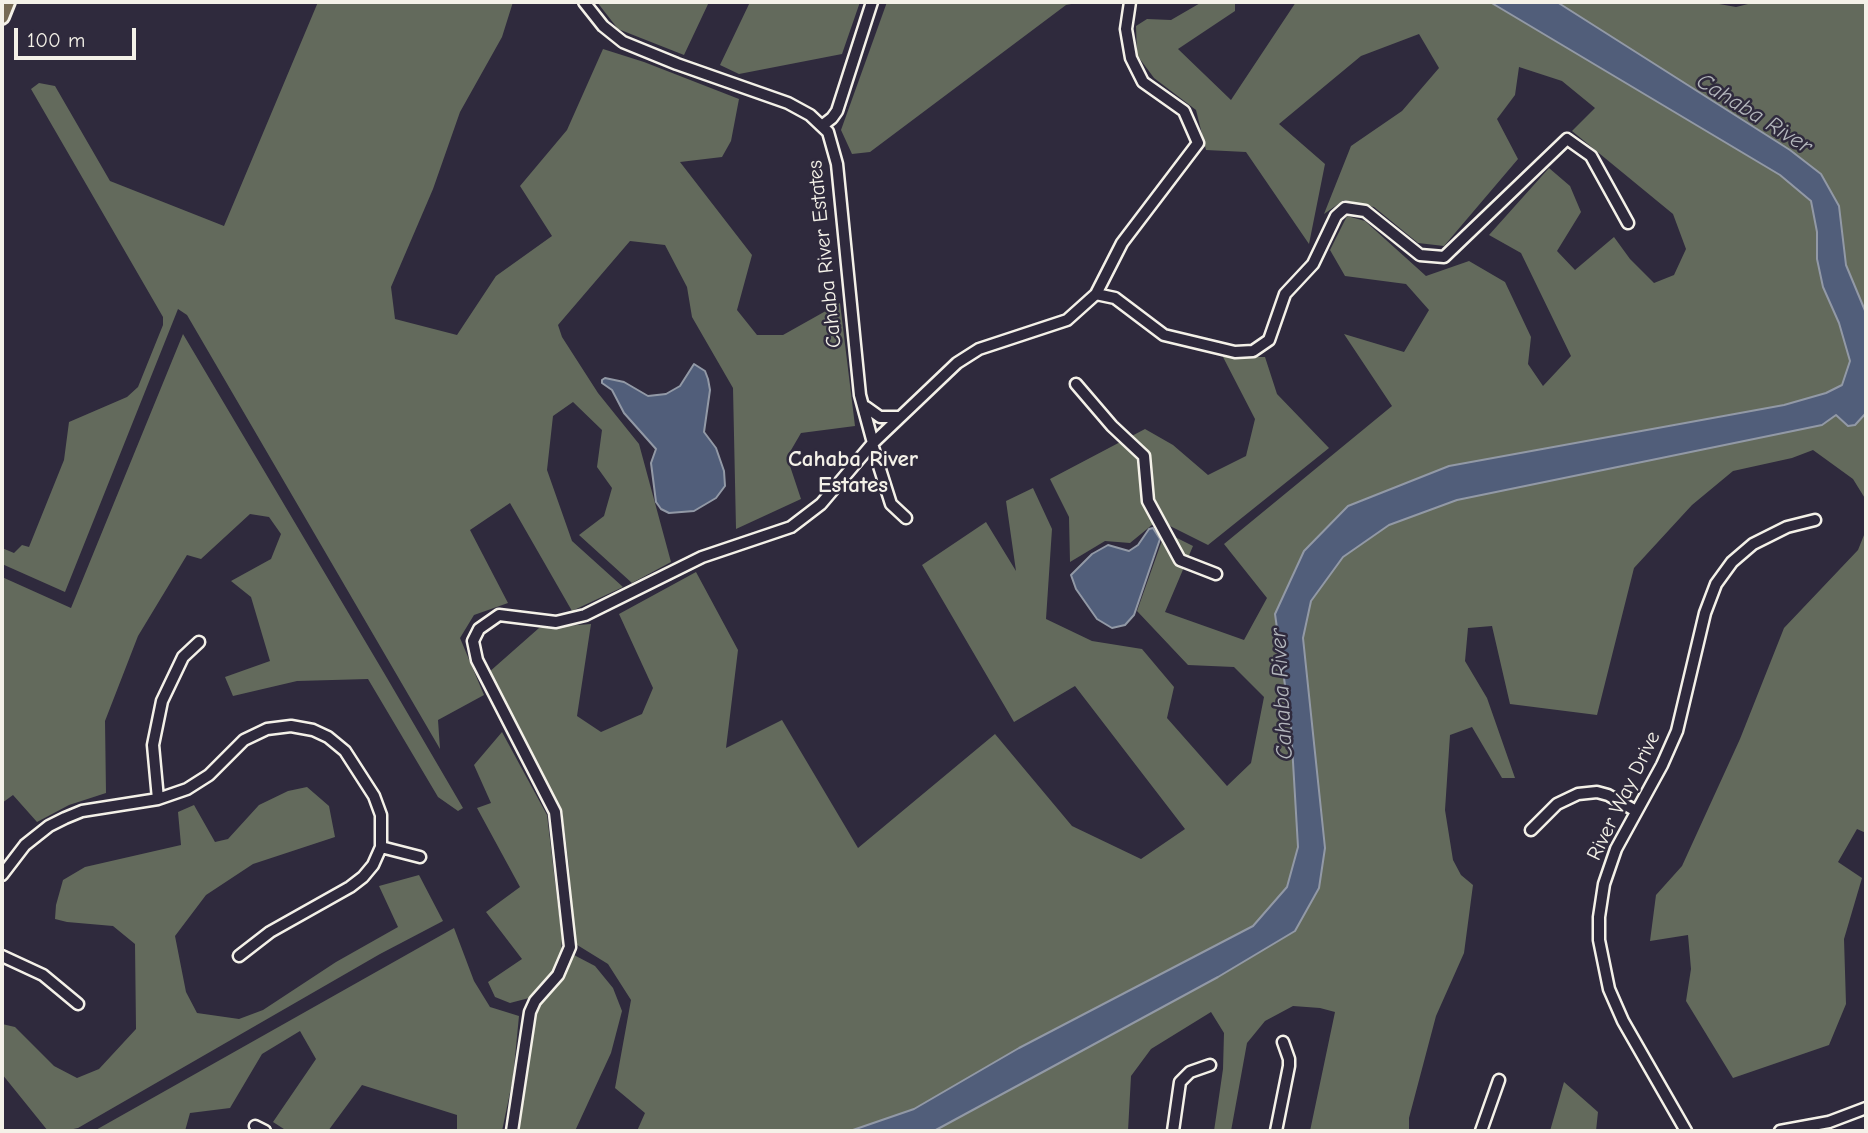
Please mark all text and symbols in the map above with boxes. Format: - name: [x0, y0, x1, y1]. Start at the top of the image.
- scale bar: [18, 14, 140, 58]
- text: 100 m: [27, 28, 85, 52]
- water label: Cahaba River: [1691, 68, 1817, 160]
- street label: Cahaba River Estates: [803, 159, 847, 349]
- district label: Cahaba River Estates: [788, 445, 918, 499]
- water label: Cahaba River: [1265, 628, 1299, 760]
- street label: River Way Drive: [1582, 727, 1666, 865]

